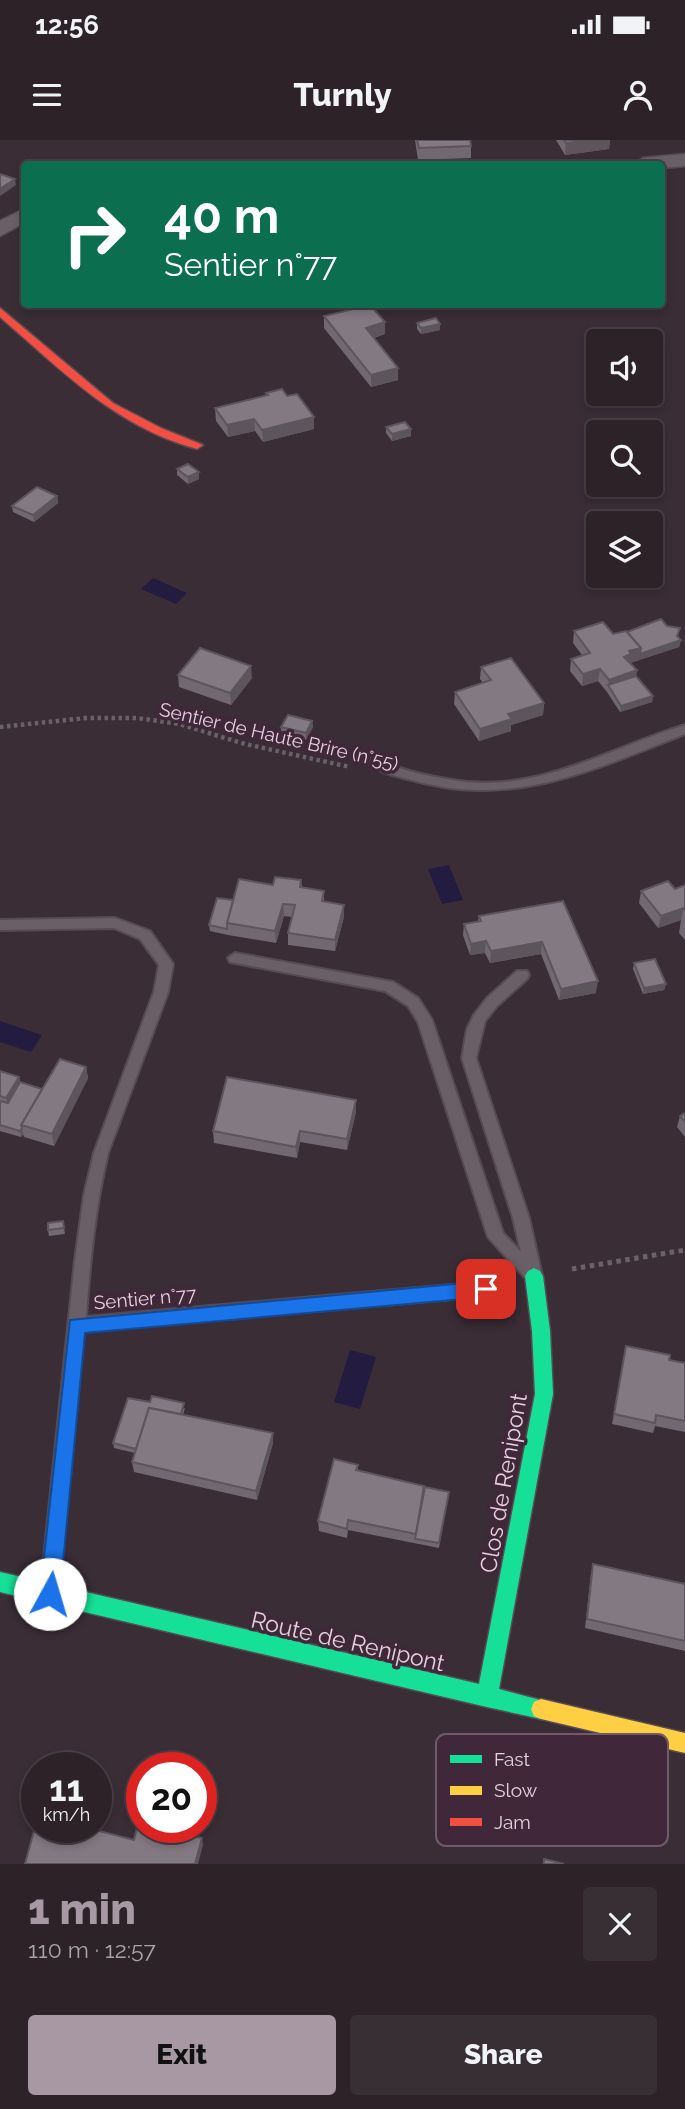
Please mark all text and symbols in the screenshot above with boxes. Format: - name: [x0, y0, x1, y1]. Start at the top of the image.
- text: 12:56: [35, 10, 99, 40]
- icon: menu: [28, 76, 66, 114]
- text: Turnly: [293, 76, 392, 113]
- icon: person: [619, 76, 657, 114]
- text: 40 m: [164, 187, 279, 244]
- icon: right: [49, 189, 140, 280]
- text: Sentier n°77: [164, 246, 337, 283]
- map controls: [586, 329, 663, 588]
- button: sound: [586, 329, 663, 406]
- button: search: [586, 420, 663, 497]
- button: layers: [586, 511, 663, 588]
- street label: Sentier de Haute Brire (n°55): [157, 698, 401, 774]
- pin: [456, 1259, 516, 1319]
- icon: arrive: [467, 1270, 505, 1308]
- street label: Sentier n°77: [93, 1283, 197, 1313]
- street label: Clos de Renipont: [474, 1391, 532, 1575]
- position arrow: [13, 1557, 87, 1631]
- street label: Route de Renipont: [249, 1606, 448, 1676]
- legend: [436, 1734, 668, 1846]
- text: Fast: [494, 1748, 530, 1770]
- speed limit sign: 20: [126, 1752, 217, 1843]
- text: 11: [49, 1768, 84, 1809]
- text: Slow: [494, 1779, 538, 1801]
- text: km/h: [43, 1804, 90, 1825]
- text: Jam: [494, 1811, 531, 1833]
- text: 1 min: [28, 1885, 136, 1934]
- button: close: [583, 1887, 657, 1961]
- text: 110 m · 12:57: [28, 1936, 156, 1963]
- button: Exit: [28, 2015, 336, 2095]
- button: Share: [350, 2015, 657, 2095]

